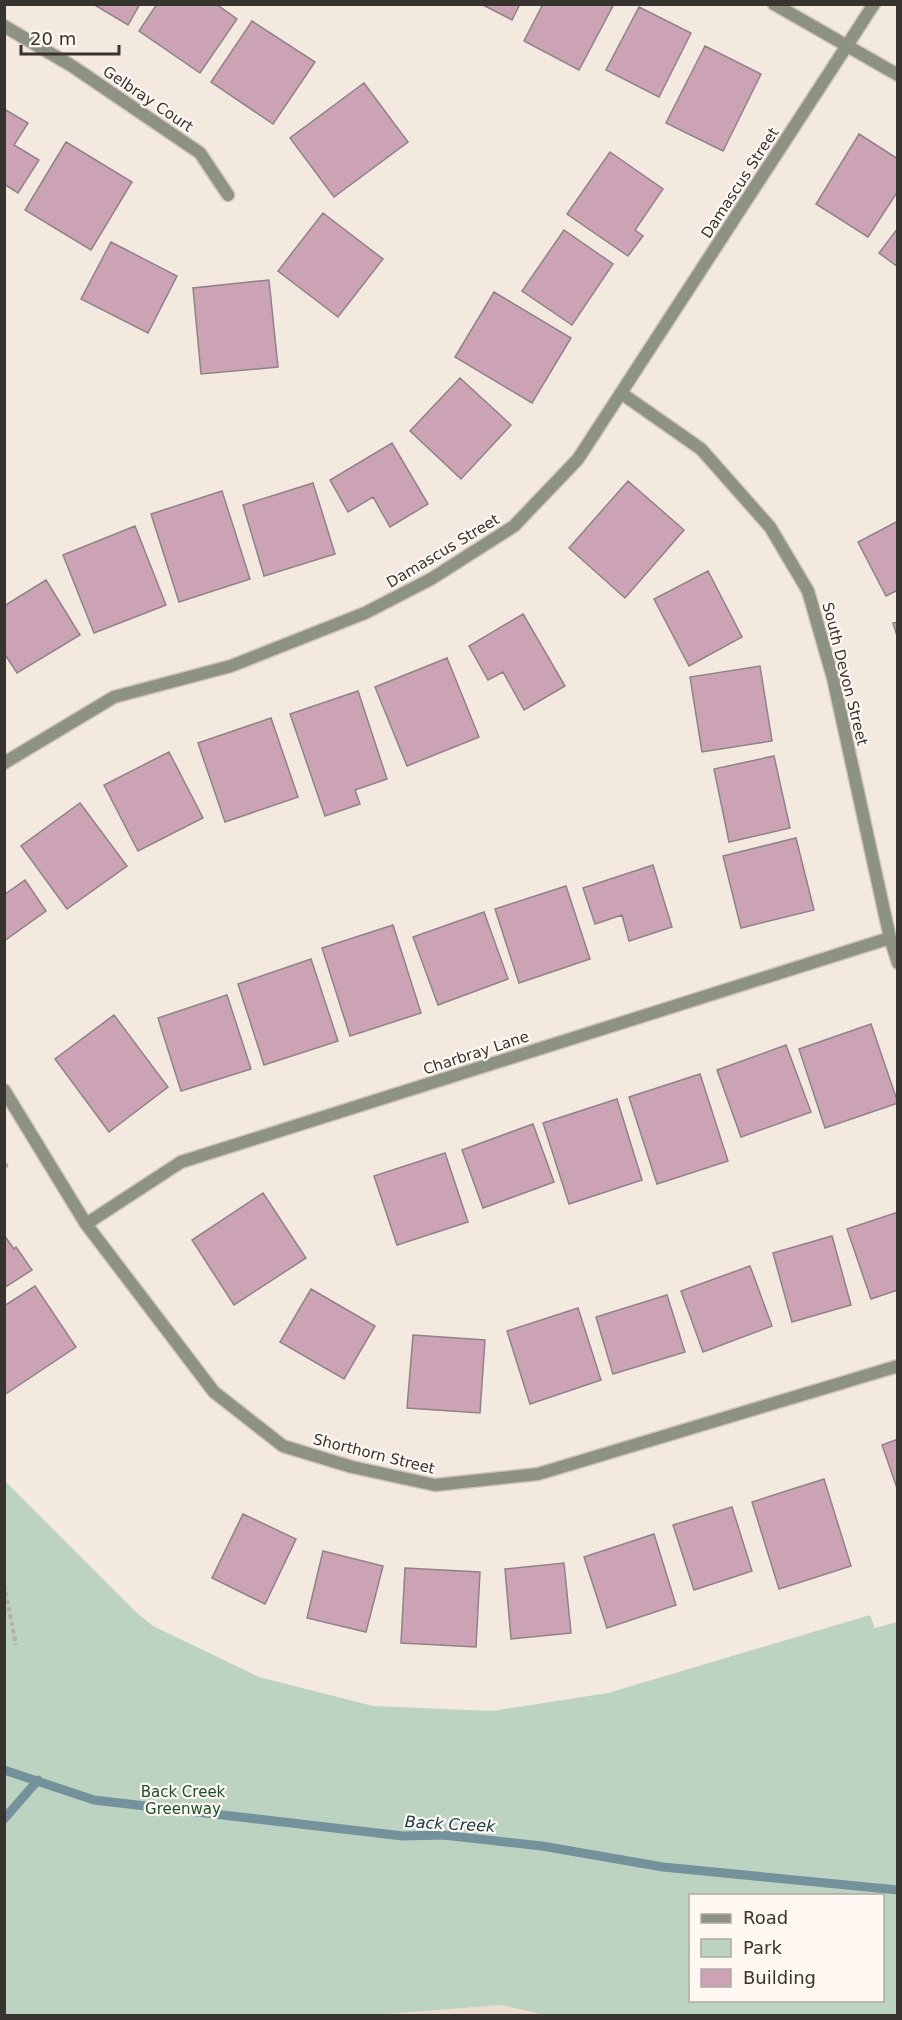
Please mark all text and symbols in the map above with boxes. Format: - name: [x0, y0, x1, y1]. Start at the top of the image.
- scale bar: [21, 18, 118, 56]
- text: 20 m: [30, 28, 76, 49]
- street label: Gelbray Court: [100, 62, 197, 136]
- street label: Damascus Street: [698, 124, 783, 242]
- street label: Damascus Street: [383, 510, 503, 592]
- street label: South Devon Street: [818, 600, 872, 748]
- street label: Charbray Lane: [421, 1027, 531, 1079]
- street label: Shorthorn Street: [311, 1430, 437, 1478]
- park label: Back Creek Greenway: [141, 1783, 226, 1818]
- water label: Back Creek: [404, 1812, 496, 1836]
- legend: [689, 1894, 884, 2002]
- text: Road: [743, 1907, 788, 1928]
- text: Park: [743, 1937, 782, 1958]
- text: Building: [743, 1967, 816, 1988]

